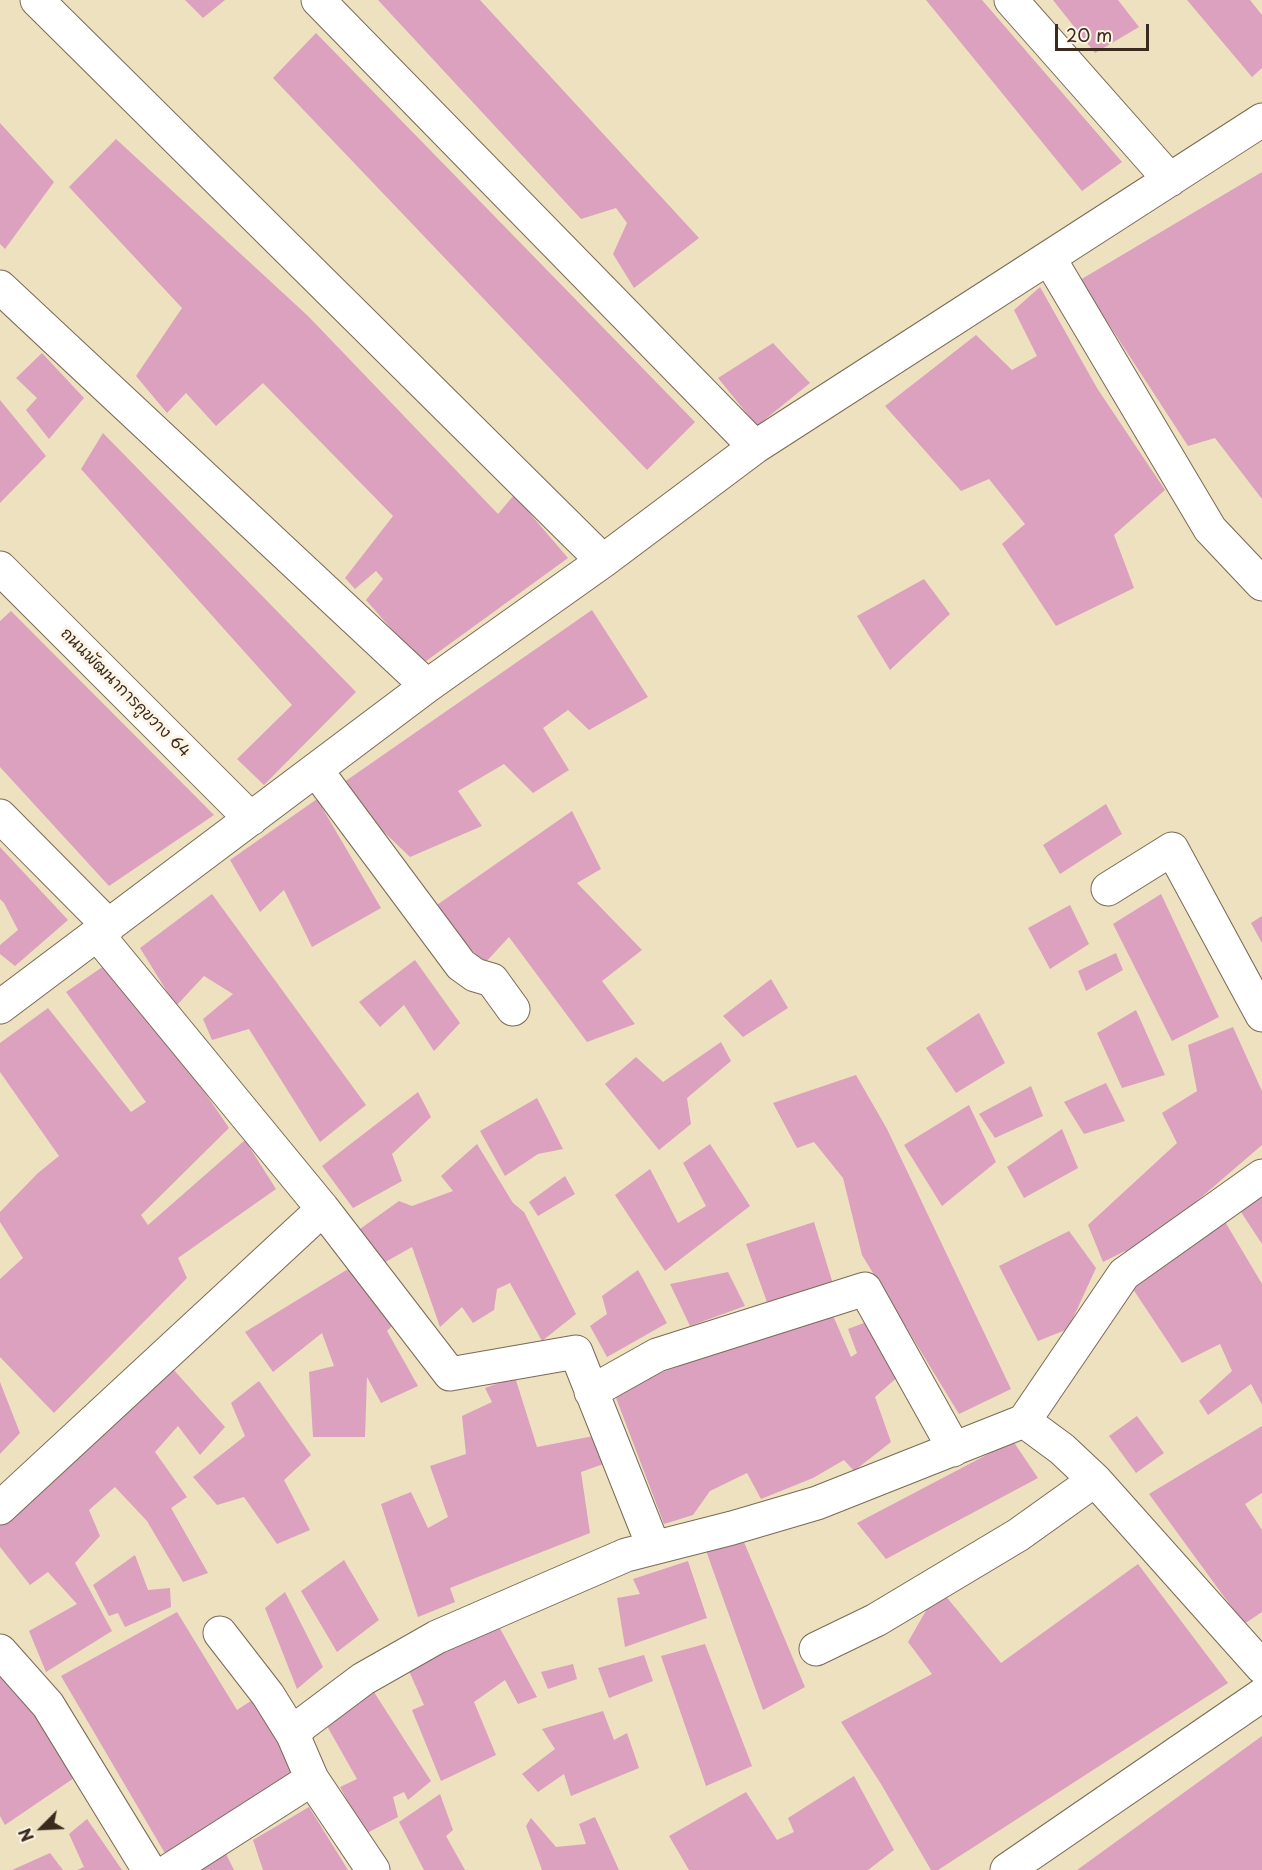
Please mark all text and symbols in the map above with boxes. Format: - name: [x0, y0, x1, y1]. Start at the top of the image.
- scale bar: [1058, 12, 1152, 50]
- text: 20 m: [1066, 21, 1112, 48]
- street label: ถนนพัฒนาการคูขวาง 64: [56, 624, 194, 762]
- north arrow: [12, 1798, 72, 1858]
- text: N: [12, 1825, 39, 1846]

